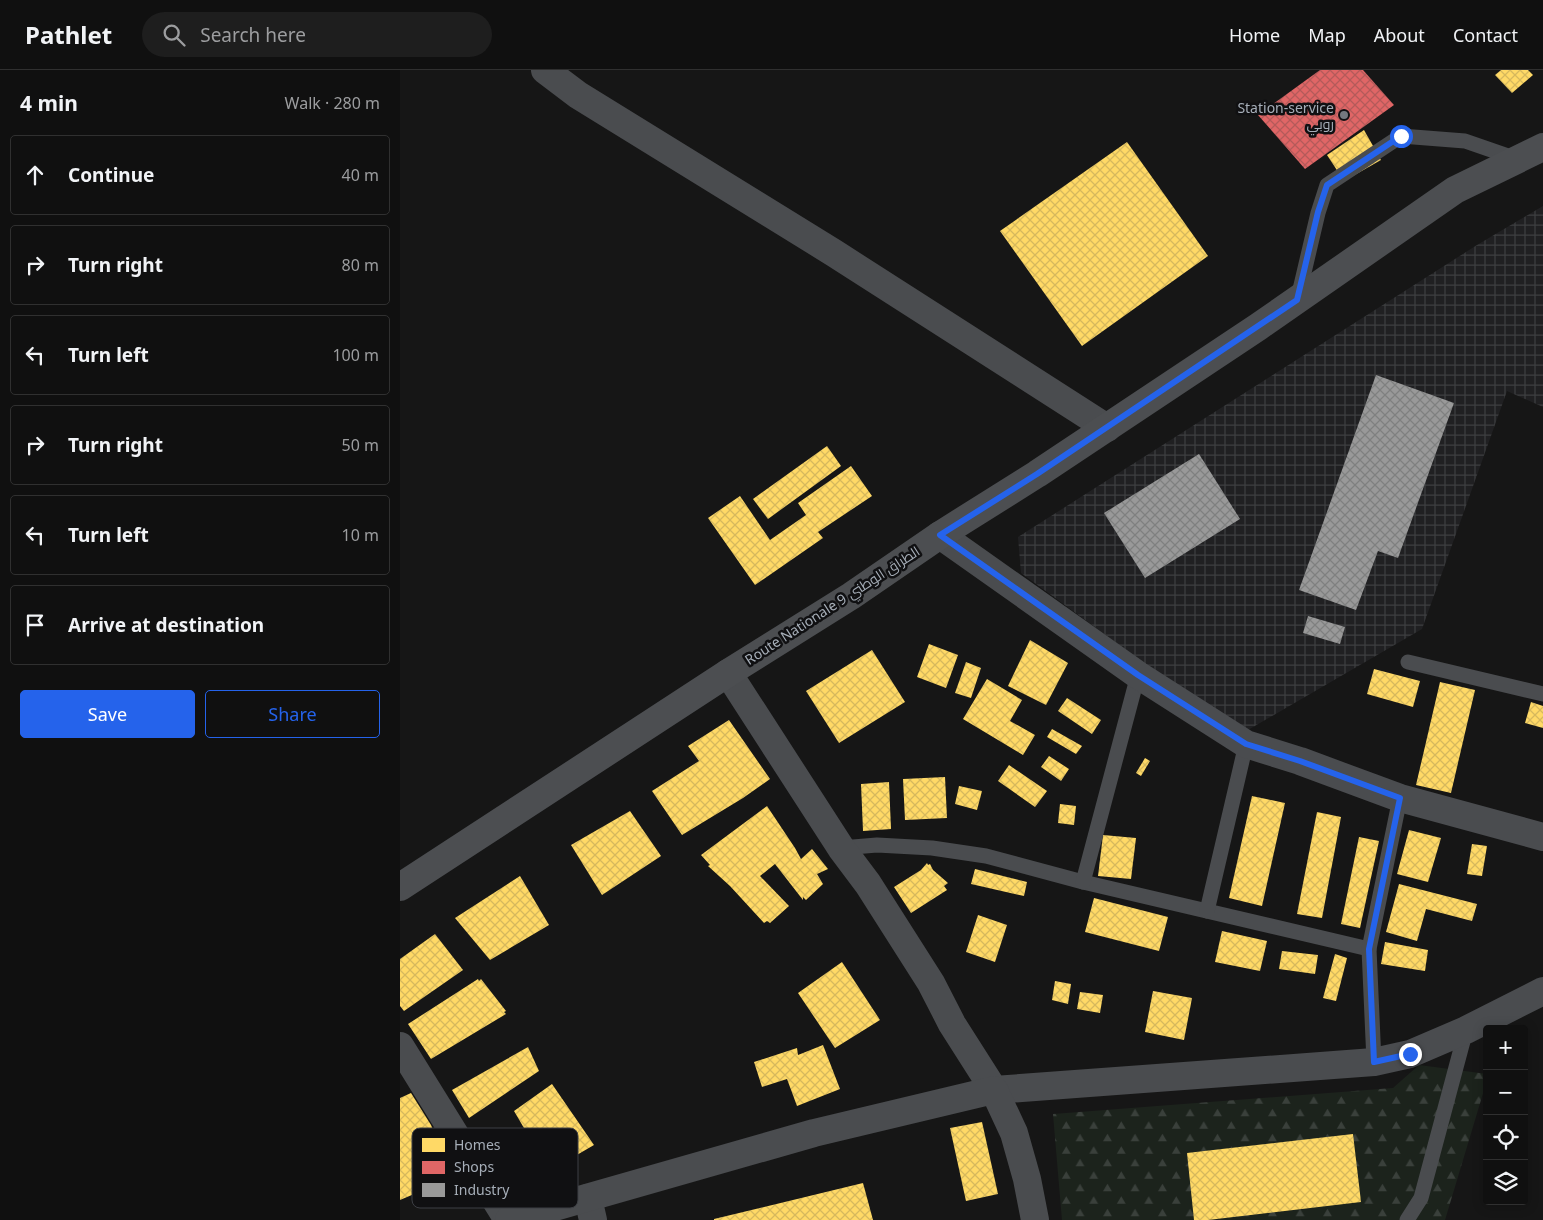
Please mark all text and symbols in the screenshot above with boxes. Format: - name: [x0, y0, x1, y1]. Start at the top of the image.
- search box: [142, 12, 492, 57]
- text: Pathlet: [25, 18, 112, 51]
- icon: search: [160, 21, 188, 49]
- text: Search here: [200, 22, 306, 48]
- text: Home: [1229, 23, 1280, 47]
- text: Map: [1308, 23, 1346, 47]
- text: About: [1374, 23, 1425, 47]
- text: Contact: [1453, 23, 1518, 47]
- text: 4 min: [20, 89, 78, 117]
- text: Walk · 280 m: [285, 92, 380, 114]
- place label: Station-service روبي: [1237, 98, 1334, 136]
- marker: Station-service روبي: [1338, 109, 1350, 121]
- route start: [1390, 125, 1413, 148]
- icon: ahead: [21, 161, 49, 189]
- text: Continue: [68, 162, 154, 188]
- text: 40 m: [342, 164, 379, 186]
- icon: right: [21, 251, 49, 279]
- text: Turn right: [68, 252, 163, 278]
- text: 80 m: [342, 254, 379, 276]
- icon: left: [21, 341, 49, 369]
- text: Turn left: [68, 342, 149, 368]
- text: 100 m: [332, 344, 379, 366]
- icon: right: [21, 431, 49, 459]
- text: Turn right: [68, 432, 163, 458]
- text: 50 m: [342, 434, 379, 456]
- icon: left: [21, 521, 49, 549]
- text: Turn left: [68, 522, 149, 548]
- text: 10 m: [342, 524, 379, 546]
- street label: Route Nationale الطراق الوطني 9: [741, 541, 925, 671]
- icon: arrive: [21, 611, 49, 639]
- text: Arrive at destination: [68, 612, 264, 638]
- button: Save: [20, 690, 195, 738]
- button: Share: [205, 690, 380, 738]
- map controls: [1483, 1025, 1528, 1205]
- button: +: [1483, 1025, 1528, 1070]
- route end: [1399, 1043, 1422, 1066]
- button: −: [1483, 1070, 1528, 1115]
- button: locate: [1483, 1115, 1528, 1160]
- legend: [412, 1128, 578, 1208]
- text: Homes: [454, 1135, 501, 1154]
- text: Shops: [454, 1157, 494, 1176]
- button: layers: [1483, 1160, 1528, 1205]
- text: Industry: [454, 1180, 510, 1199]

